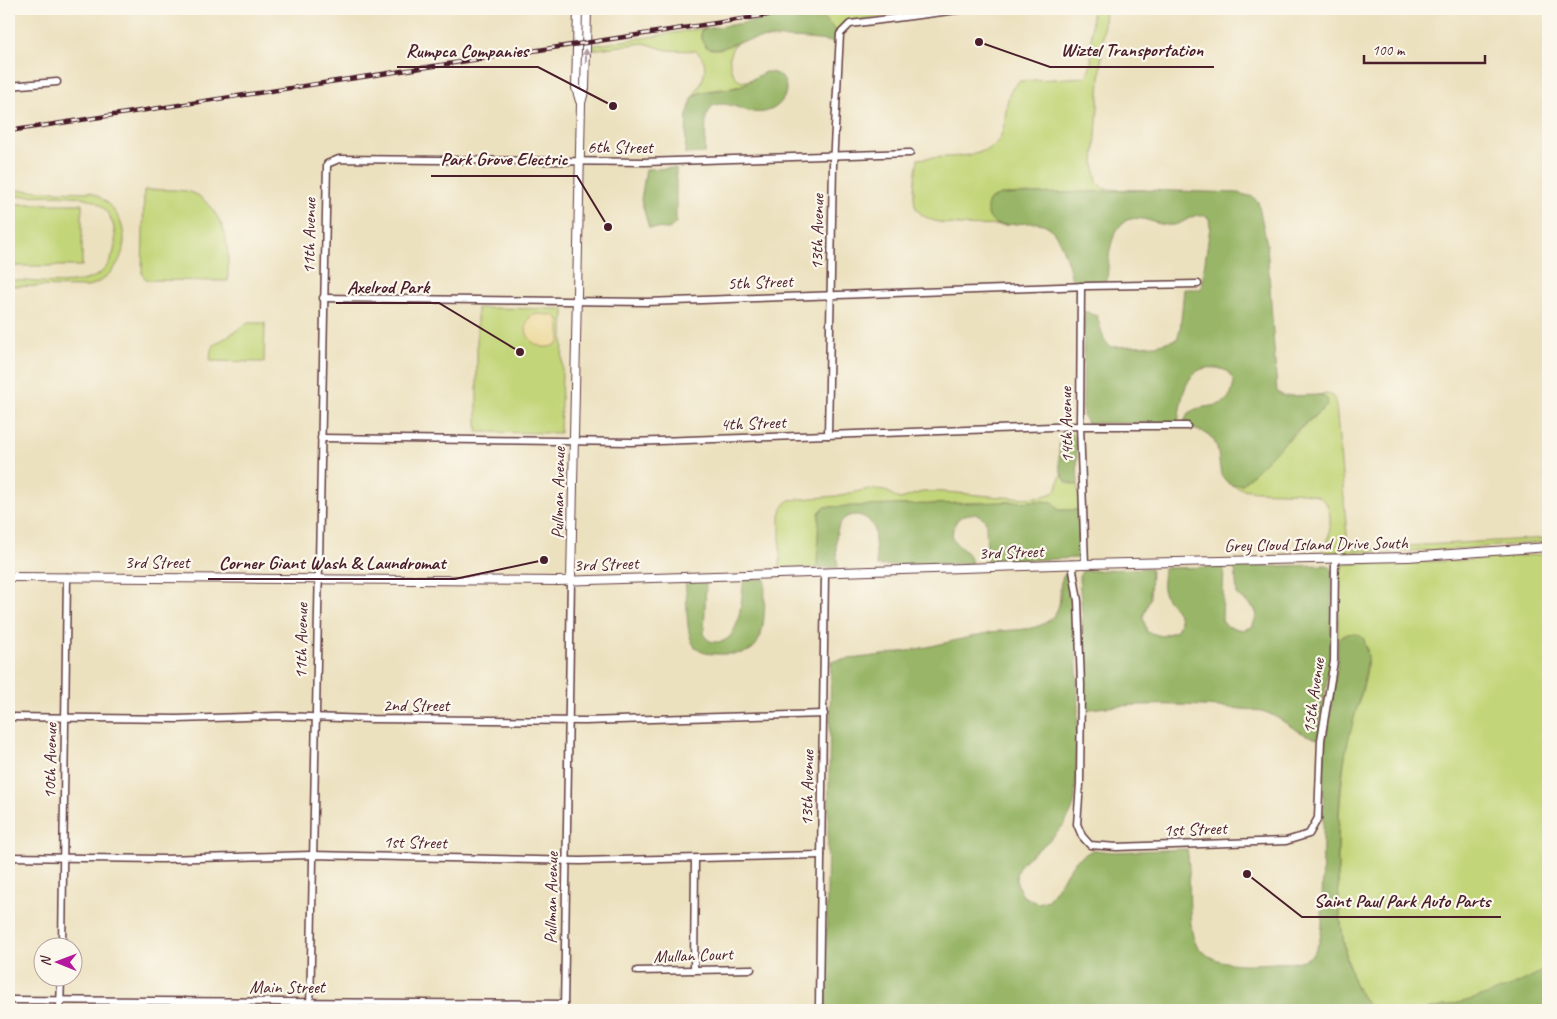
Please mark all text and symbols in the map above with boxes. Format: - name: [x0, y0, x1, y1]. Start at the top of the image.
- scale bar: [1364, 32, 1486, 64]
- callout: Rumpca Companies: [397, 33, 538, 67]
- callout: Wiztel Transportation: [1050, 33, 1214, 67]
- text: Wiztel Transportation: [1061, 38, 1204, 62]
- text: Rumpca Companies: [406, 39, 530, 63]
- text: 100 m: [1372, 41, 1406, 60]
- one-way arrow: [582, 48, 590, 64]
- street label: 6th Street: [587, 136, 655, 158]
- callout: Park Grove Electric: [431, 142, 577, 176]
- text: Park Grove Electric: [441, 147, 568, 171]
- street label: 13th Avenue: [805, 193, 829, 270]
- street label: 11th Avenue: [297, 197, 321, 274]
- callout: Axelrod Park: [336, 269, 439, 303]
- street label: 5th Street: [727, 270, 795, 294]
- text: Axelrod Park: [347, 275, 431, 299]
- street label: 14th Avenue: [1054, 386, 1078, 463]
- street label: 4th Street: [720, 411, 788, 435]
- street label: Pullman Avenue: [546, 446, 570, 539]
- street label: Grey Cloud Island Drive South: [1224, 531, 1409, 557]
- street label: 3rd Street: [978, 540, 1046, 564]
- callout: Corner Giant Wash & Laundromat: [208, 545, 455, 579]
- street label: 3rd Street: [125, 551, 191, 573]
- text: Corner Giant Wash & Laundromat: [219, 551, 448, 575]
- street label: 3rd Street: [573, 552, 641, 576]
- street label: 11th Avenue: [289, 602, 313, 679]
- street label: 15th Avenue: [1297, 656, 1329, 735]
- street label: 2nd Street: [383, 694, 451, 716]
- street label: 10th Avenue: [38, 722, 62, 799]
- street label: 13th Avenue: [795, 749, 819, 826]
- street label: 1st Street: [1163, 817, 1229, 841]
- street label: 1st Street: [383, 830, 449, 854]
- street label: Pullman Avenue: [539, 851, 563, 944]
- callout: Saint Paul Park Auto Parts: [1302, 883, 1501, 917]
- text: Saint Paul Park Auto Parts: [1314, 889, 1493, 913]
- north arrow: [32, 936, 82, 986]
- street label: Mullan Court: [653, 943, 735, 967]
- text: N: [37, 955, 54, 966]
- street label: Main Street: [249, 976, 327, 998]

